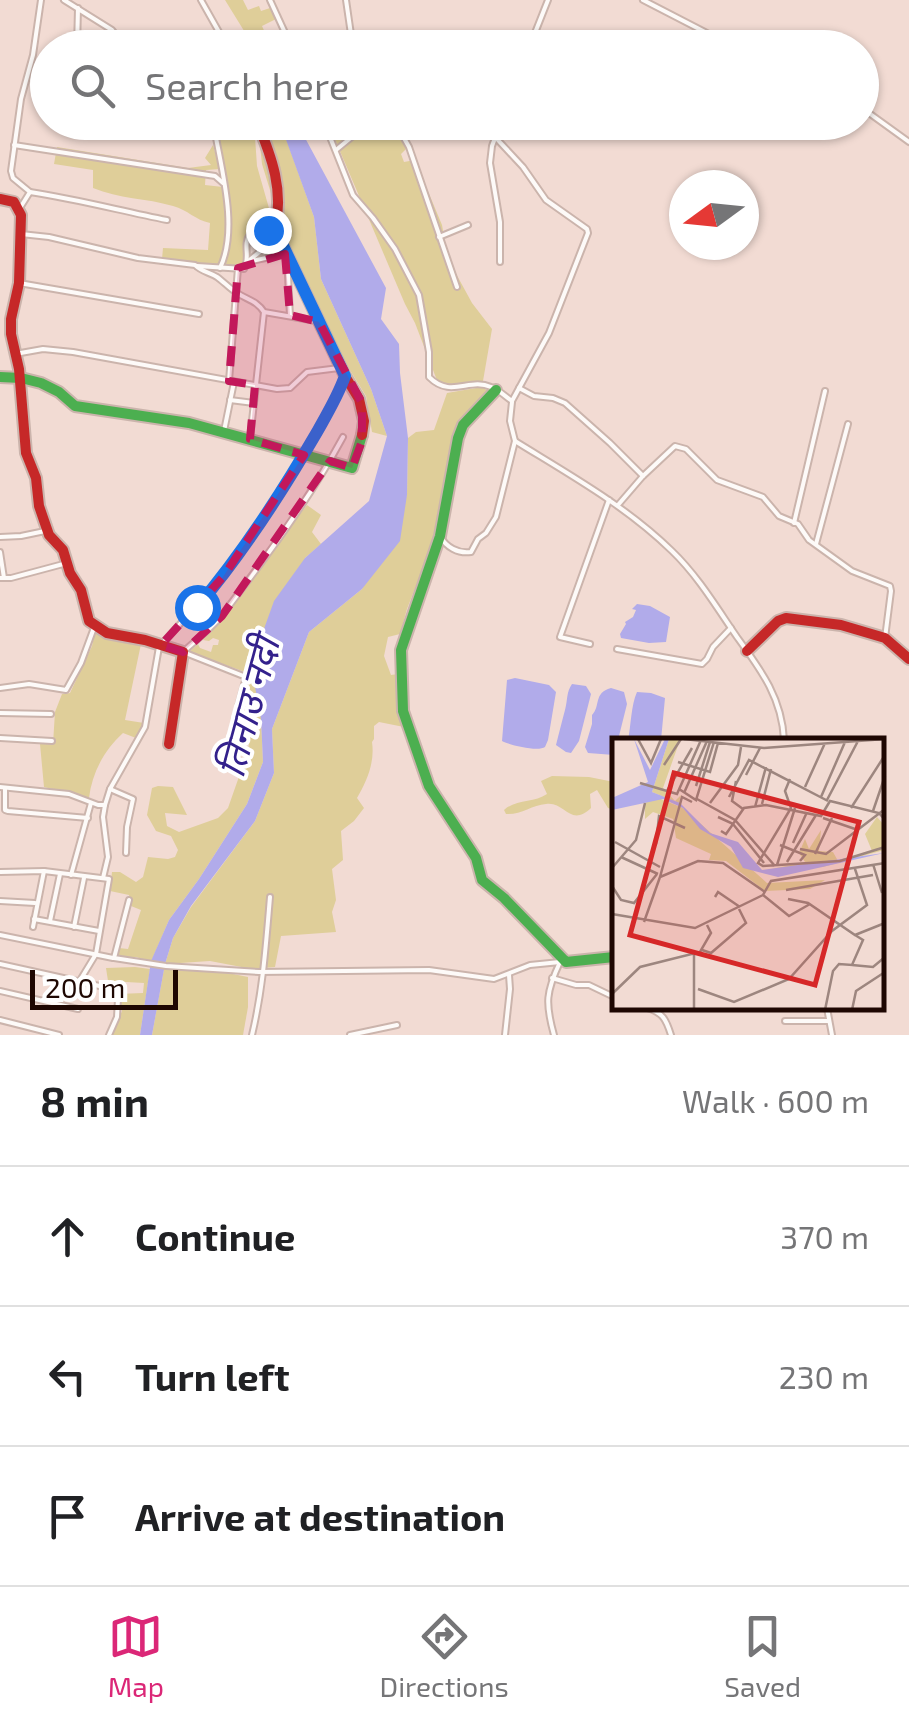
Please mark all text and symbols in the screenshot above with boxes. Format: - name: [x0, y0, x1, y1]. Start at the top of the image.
- search box: [30, 30, 879, 140]
- icon: search: [65, 58, 120, 113]
- text: Search here: [145, 62, 349, 108]
- north arrow: [669, 170, 759, 260]
- route end: [246, 208, 292, 254]
- route start: [175, 585, 221, 631]
- water label: तिनाउ नदी: [206, 625, 290, 782]
- inset map: [612, 738, 884, 1010]
- scale bar: [30, 965, 178, 1010]
- text: 200 m: [45, 970, 125, 1004]
- text: 8 min: [40, 1075, 149, 1125]
- text: Walk · 600 m: [682, 1081, 869, 1119]
- icon: ahead: [40, 1209, 95, 1264]
- text: Continue: [135, 1213, 295, 1259]
- text: 370 m: [780, 1217, 869, 1255]
- icon: left: [40, 1349, 95, 1404]
- text: Turn left: [135, 1353, 290, 1399]
- text: 230 m: [779, 1357, 869, 1395]
- icon: arrive: [40, 1489, 95, 1544]
- text: Arrive at destination: [135, 1493, 505, 1539]
- tab: Map: [108, 1609, 164, 1703]
- tab: Directions: [380, 1609, 509, 1703]
- tab: Saved: [724, 1609, 801, 1703]

